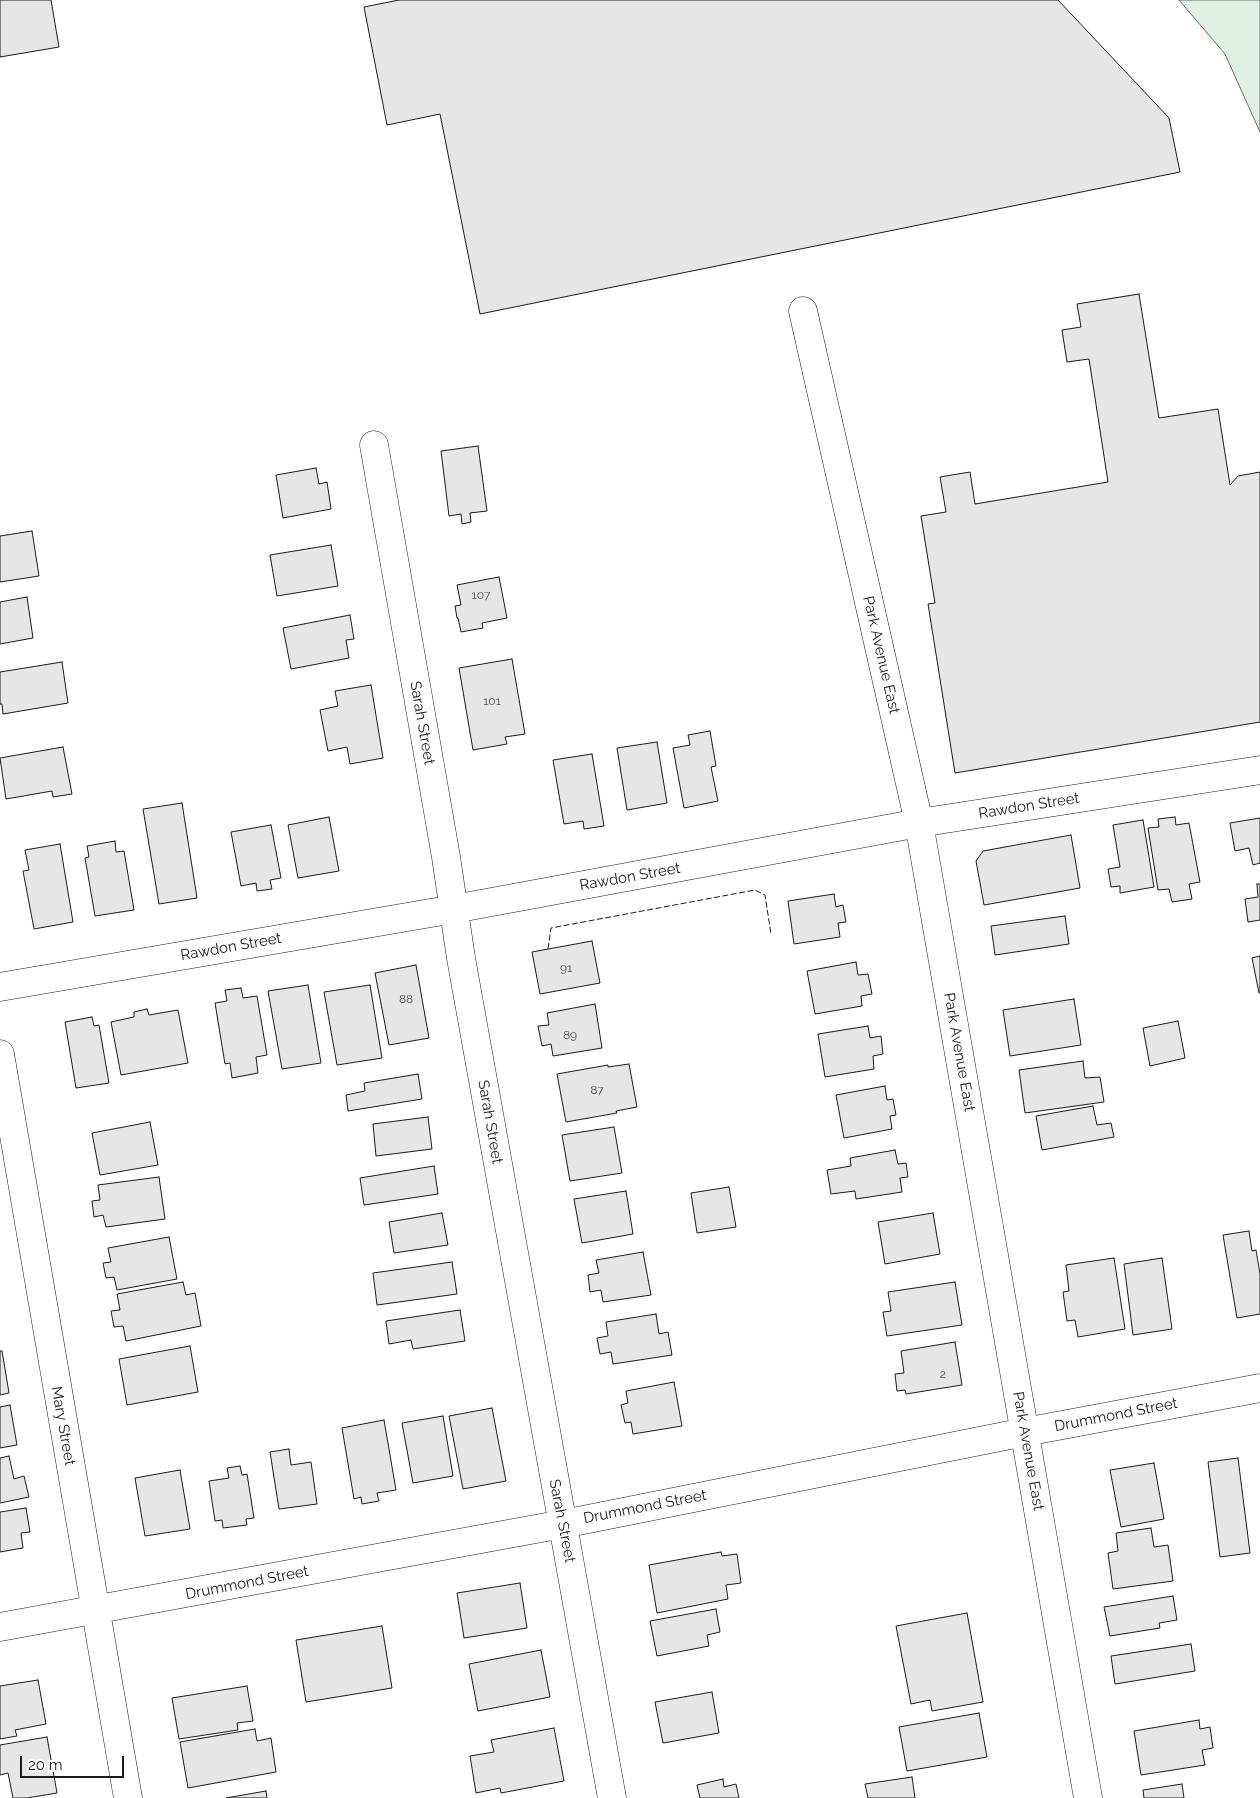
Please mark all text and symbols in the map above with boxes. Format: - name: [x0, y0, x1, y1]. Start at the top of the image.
- house number: 107: [472, 588, 490, 602]
- street label: Park Avenue East: [859, 594, 903, 716]
- street label: Sarah Street: [406, 680, 438, 766]
- house number: 101: [483, 694, 501, 708]
- street label: Rawdon Street: [977, 789, 1081, 823]
- street label: Rawdon Street: [578, 859, 682, 895]
- street label: Rawdon Street: [179, 929, 283, 965]
- house number: 91: [560, 961, 572, 975]
- street label: Park Avenue East: [940, 991, 978, 1113]
- house number: 88: [399, 992, 413, 1006]
- house number: 89: [563, 1028, 577, 1042]
- street label: Sarah Street: [474, 1079, 506, 1165]
- house number: 87: [590, 1083, 604, 1097]
- house number: 2: [940, 1367, 946, 1381]
- street label: Mary Street: [47, 1385, 79, 1467]
- street label: Park Avenue East: [1009, 1390, 1047, 1512]
- street label: Drummond Street: [1053, 1394, 1179, 1436]
- street label: Sarah Street: [545, 1478, 579, 1564]
- street label: Drummond Street: [582, 1486, 708, 1528]
- street label: Drummond Street: [184, 1562, 310, 1604]
- scale bar: [22, 1746, 126, 1778]
- text: 20 m: [28, 1756, 63, 1774]

